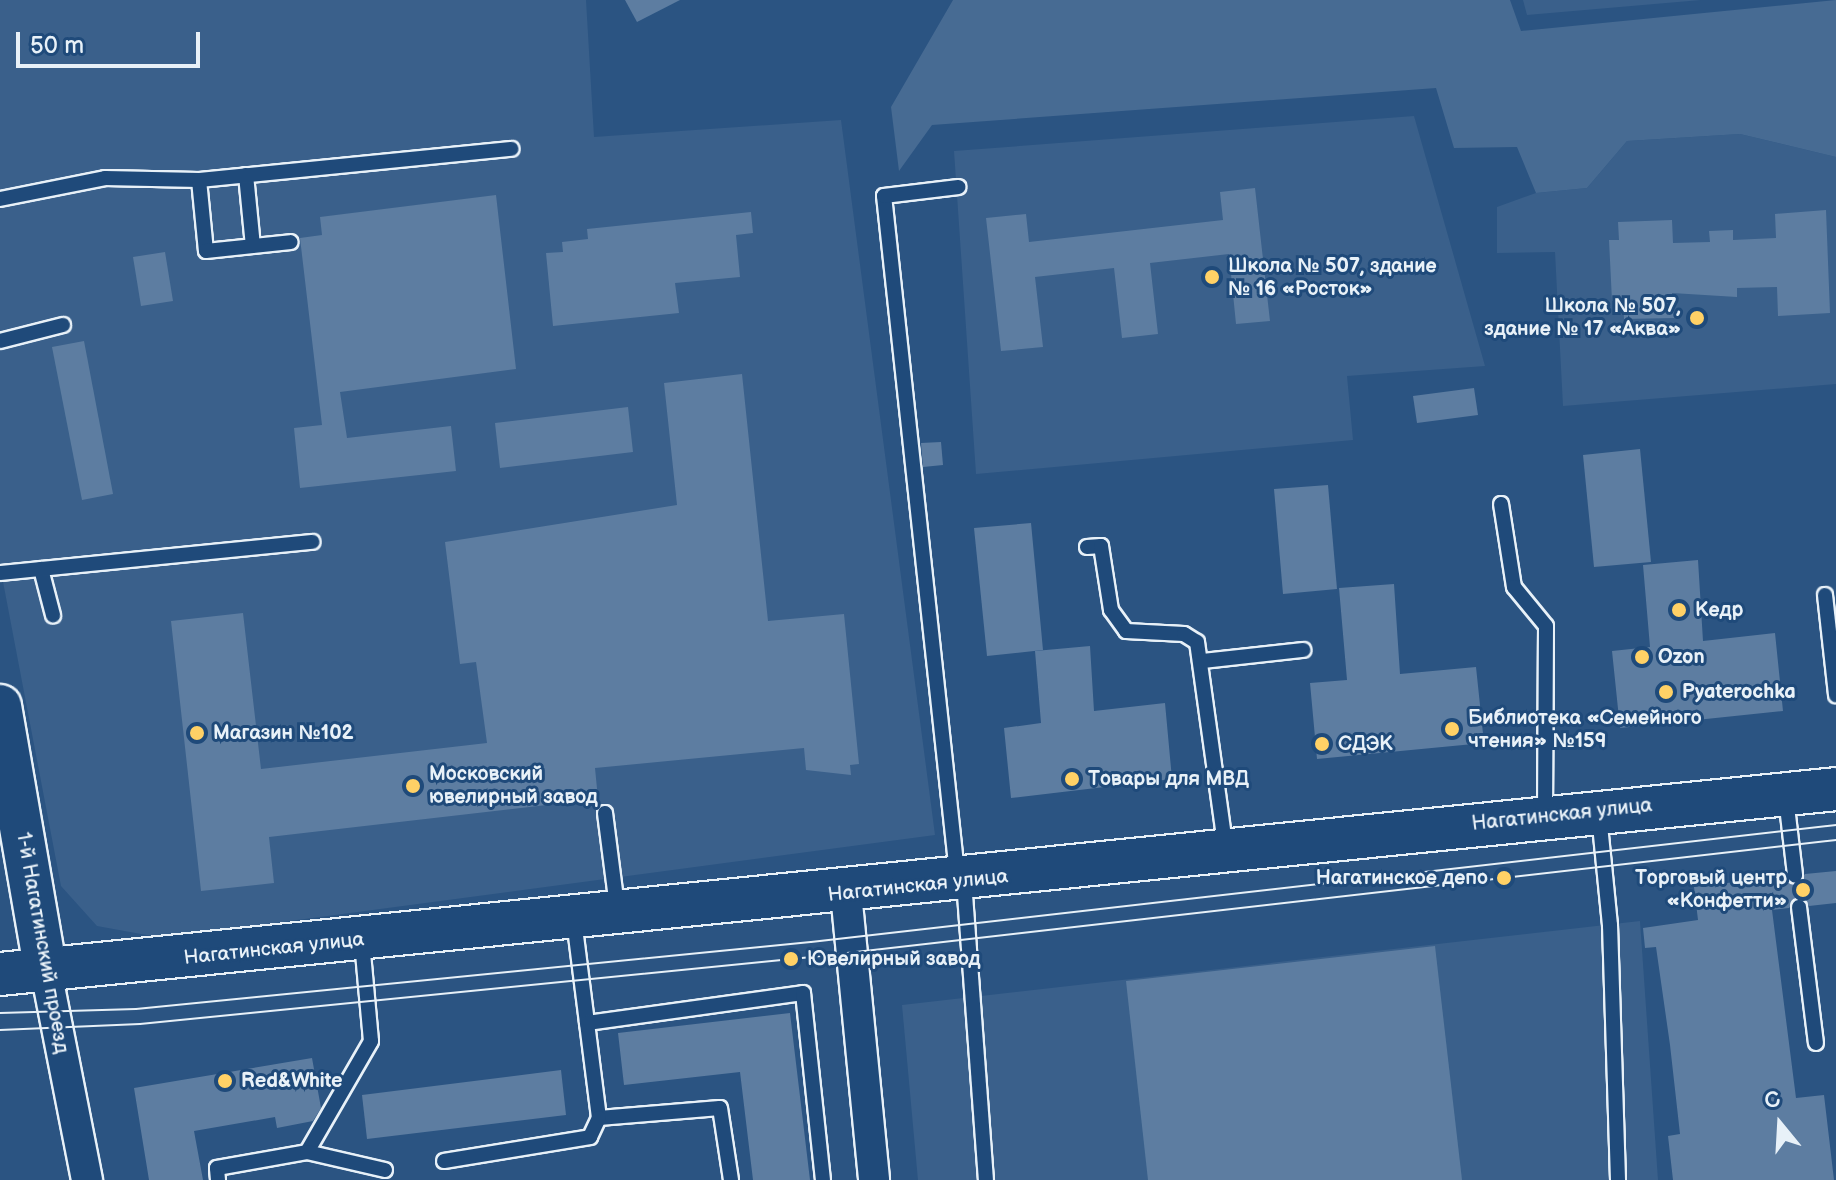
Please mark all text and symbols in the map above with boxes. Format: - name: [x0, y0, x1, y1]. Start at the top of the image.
- scale bar: [20, 16, 204, 66]
- text: 50 m: [30, 31, 84, 60]
- place label: Школа № 507, здание № 16 «Росток»: [1228, 254, 1437, 301]
- marker: Школа № 507, здание № 16 «Росток»: [1203, 268, 1221, 286]
- place label: Школа № 507, здание № 17 «Аква»: [1484, 294, 1681, 341]
- marker: Школа № 507, здание № 17 «Аква»: [1688, 309, 1706, 327]
- place label: Кедр: [1695, 598, 1743, 622]
- marker: Кедр: [1670, 601, 1688, 619]
- place label: Ozon: [1658, 645, 1705, 669]
- marker: Ozon: [1633, 648, 1651, 666]
- place label: Pyaterochka: [1682, 680, 1796, 704]
- marker: Pyaterochka: [1657, 683, 1675, 701]
- place label: Библиотека «Семейного чтения» №159: [1468, 706, 1702, 753]
- marker: Библиотека «Семейного чтения» №159: [1443, 720, 1461, 738]
- place label: Магазин №102: [213, 721, 354, 745]
- marker: Магазин №102: [188, 724, 206, 742]
- place label: СДЭК: [1338, 732, 1393, 756]
- marker: СДЭК: [1313, 735, 1331, 753]
- place label: Московский ювелирный завод: [429, 762, 598, 809]
- place label: Товары для МВД: [1088, 767, 1249, 791]
- marker: Товары для МВД: [1063, 770, 1081, 788]
- marker: Московский ювелирный завод: [404, 777, 422, 795]
- street label: Нагатинская улица: [1471, 794, 1653, 836]
- street label: 1-й Нагатинский проезд: [11, 831, 73, 1055]
- street label: Нагатинская улица: [827, 865, 1009, 907]
- place label: Нагатинское депо: [1316, 866, 1488, 890]
- place label: Торговый центр «Конфетти»: [1635, 866, 1787, 913]
- marker: Нагатинское депо: [1495, 869, 1513, 887]
- marker: Торговый центр «Конфетти»: [1794, 881, 1812, 899]
- street label: Нагатинская улица: [183, 928, 365, 970]
- place label: Ювелирный завод: [807, 947, 980, 971]
- marker: Ювелирный завод: [782, 950, 800, 968]
- place label: Red&White: [241, 1069, 343, 1093]
- marker: Red&White: [216, 1072, 234, 1090]
- north arrow: [1740, 1084, 1820, 1164]
- text: С: [1761, 1085, 1784, 1116]

